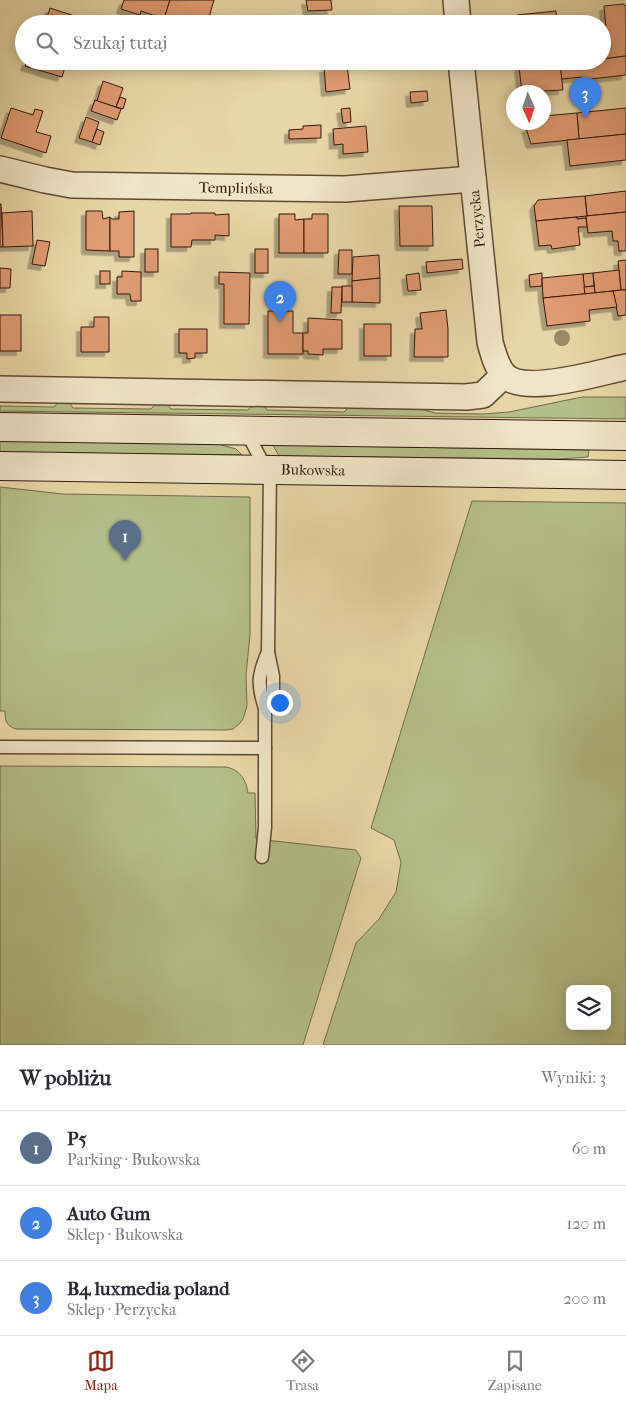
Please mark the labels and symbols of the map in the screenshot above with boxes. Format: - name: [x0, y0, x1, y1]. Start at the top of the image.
- pin: 3: [569, 77, 601, 118]
- north arrow: [506, 85, 551, 130]
- street label: Templińska: [199, 178, 274, 198]
- street label: Perzycka: [465, 188, 489, 249]
- pin: 2: [264, 281, 296, 322]
- street label: Bukowska: [281, 460, 346, 480]
- pin: 1: [109, 520, 141, 561]
- your location: [267, 690, 293, 716]

